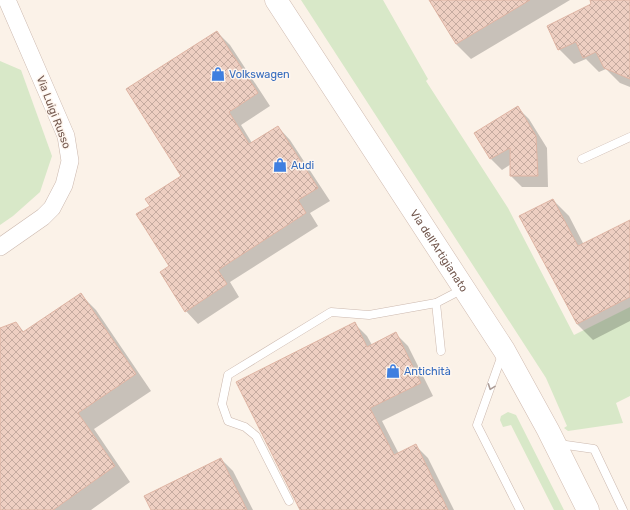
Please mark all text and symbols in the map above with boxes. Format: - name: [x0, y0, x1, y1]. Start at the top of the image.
- shop icon: Volkswagen: [210, 66, 226, 82]
- place label: Volkswagen: [229, 68, 290, 81]
- street label: Via Luigi Russo: [34, 74, 73, 151]
- shop icon: Audi: [272, 157, 288, 173]
- place label: Audi: [291, 159, 314, 172]
- street label: Via dell'Artigianato: [407, 207, 470, 294]
- shop icon: Antichità: [385, 363, 401, 379]
- place label: Antichità: [404, 365, 451, 378]
- one-way arrow: [487, 384, 495, 391]

